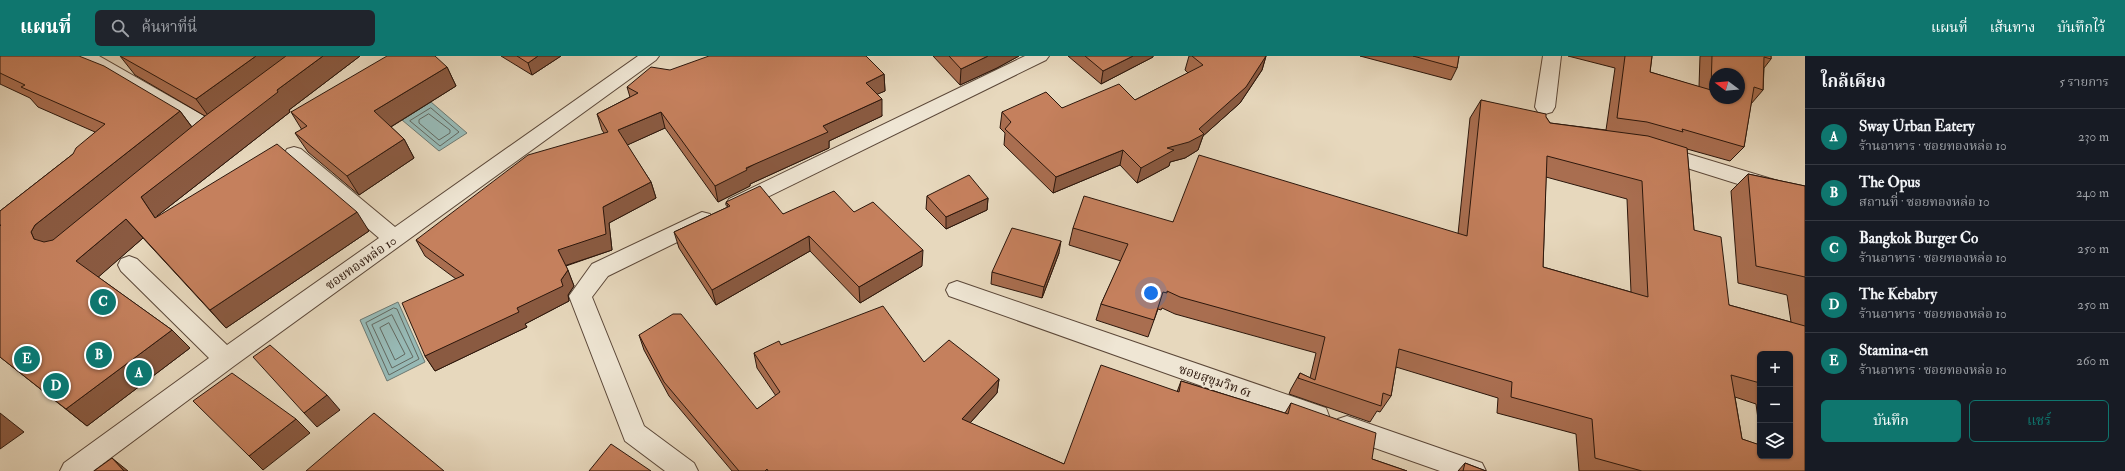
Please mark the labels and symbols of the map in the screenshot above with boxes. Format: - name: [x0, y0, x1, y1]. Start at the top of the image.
- north arrow: [1709, 68, 1745, 104]
- street label: ซอยทองหล่อ 10: [322, 233, 400, 293]
- your location: [1141, 283, 1161, 303]
- pin: C: [90, 287, 116, 317]
- pin: B: [86, 340, 112, 370]
- pin: E: [14, 344, 40, 374]
- pin: A: [126, 358, 152, 388]
- street label: ซอยสุขุมวิท 61: [1176, 361, 1254, 401]
- pin: D: [43, 371, 69, 401]

